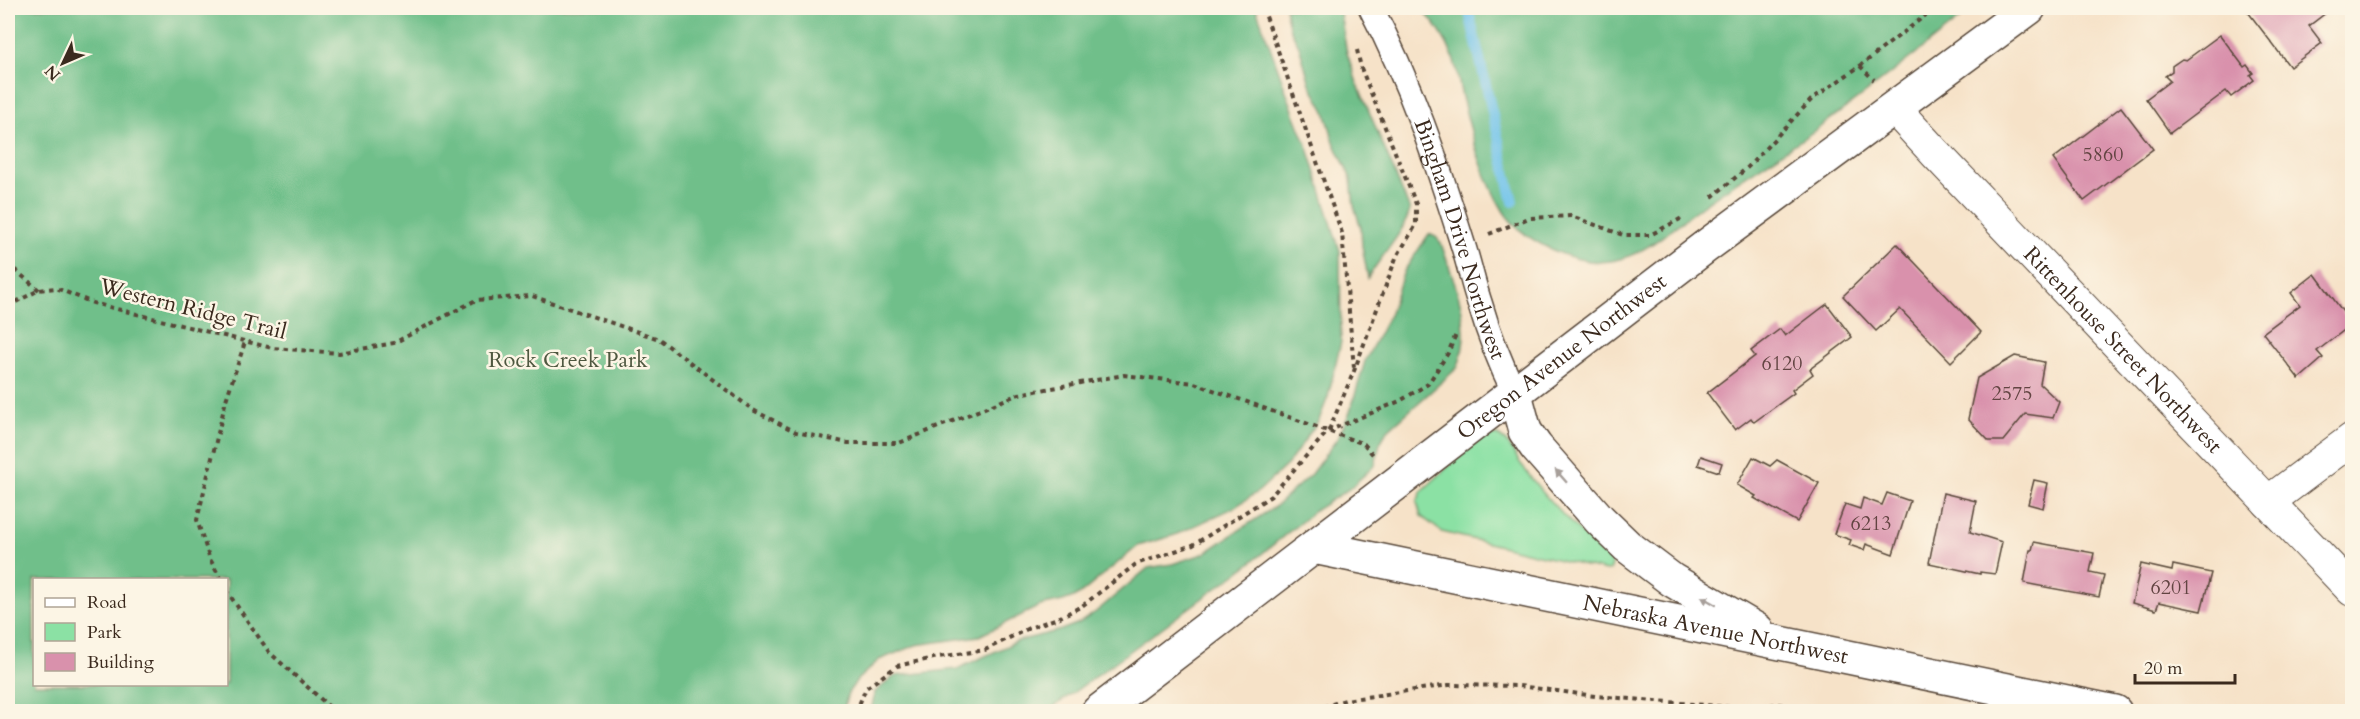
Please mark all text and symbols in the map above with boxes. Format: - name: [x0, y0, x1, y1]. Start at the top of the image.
- north arrow: [33, 33, 93, 93]
- text: N: [40, 60, 66, 85]
- street label: Bingham Drive Northwest: [1407, 115, 1513, 364]
- house number: 5860: [2083, 141, 2123, 168]
- street label: Rittenhouse Street Northwest: [2017, 240, 2229, 460]
- street label: Oregon Avenue Northwest: [1451, 267, 1673, 447]
- street label: Western Ridge Trail: [95, 271, 290, 347]
- park label: Rock Creek Park: [488, 345, 648, 375]
- house number: 6120: [1762, 350, 1802, 377]
- house number: 2575: [1992, 380, 2032, 407]
- one-way arrow: [1555, 469, 1568, 484]
- house number: 6213: [1851, 510, 1891, 537]
- house number: 6201: [2151, 574, 2191, 601]
- legend: [33, 578, 228, 686]
- street label: Nebraska Avenue Northwest: [1580, 588, 1851, 672]
- text: Road: [87, 590, 127, 615]
- one-way arrow: [1700, 596, 1717, 606]
- text: Park: [87, 620, 122, 645]
- scale bar: [2135, 647, 2236, 685]
- text: Building: [87, 650, 155, 675]
- text: 20 m: [2144, 656, 2183, 681]

